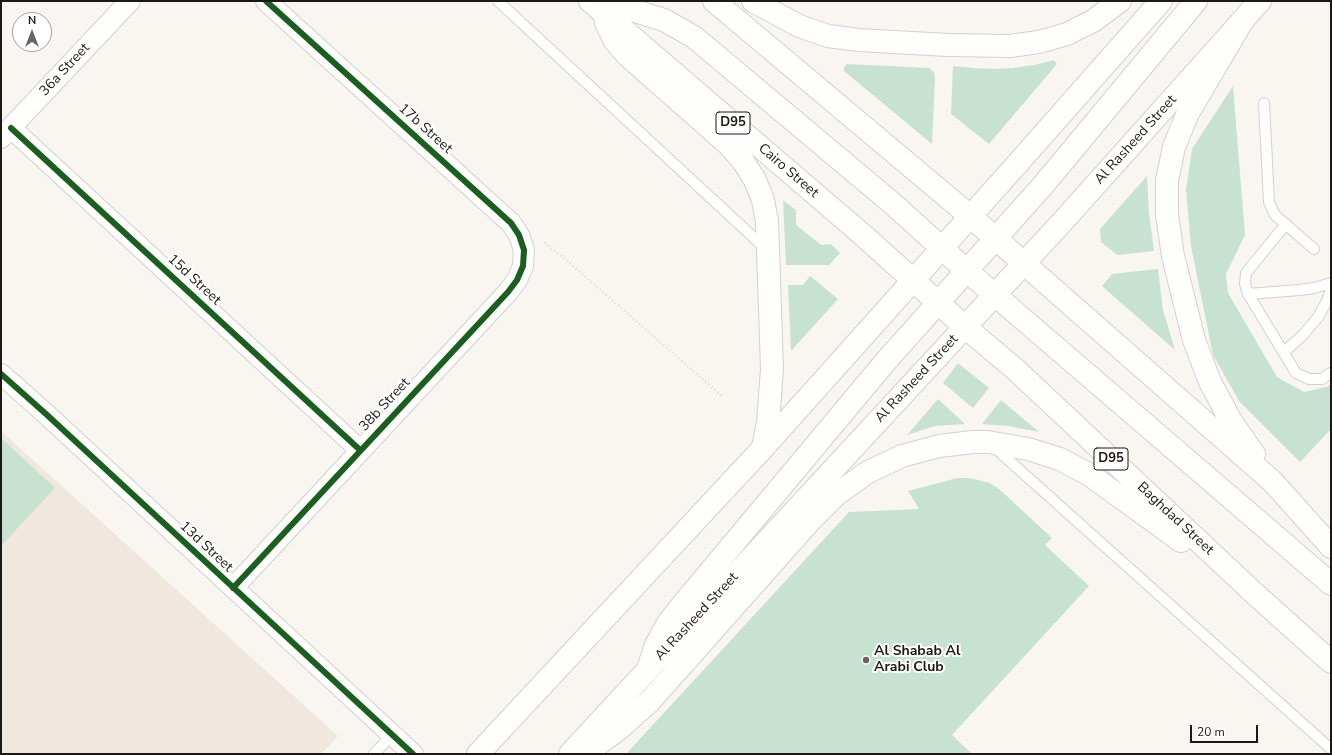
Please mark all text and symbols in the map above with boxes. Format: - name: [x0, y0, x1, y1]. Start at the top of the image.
- north arrow: [12, 12, 52, 52]
- text: N: [28, 13, 36, 28]
- street label: 36a Street: [36, 40, 94, 100]
- street label: Al Rasheed Street: [1092, 92, 1180, 188]
- street label: 17b Street: [395, 100, 455, 158]
- road number: D95: [716, 112, 750, 134]
- street label: Cairo Street: [754, 140, 822, 202]
- street label: 15d Street: [164, 251, 224, 309]
- street label: Al Rasheed Street: [872, 331, 962, 427]
- street label: 38b Street: [356, 375, 414, 435]
- road number: D95: [1094, 448, 1128, 470]
- street label: Baghdad Street: [1133, 479, 1217, 559]
- street label: 13d Street: [176, 518, 236, 576]
- street label: Al Rasheed Street: [652, 569, 742, 665]
- place label: Al Shabab Al Arabi Club: [874, 644, 960, 676]
- marker: Al Shabab Al Arabi Club: [861, 655, 871, 665]
- scale bar: [1192, 717, 1260, 743]
- text: 20 m: [1197, 724, 1225, 740]

